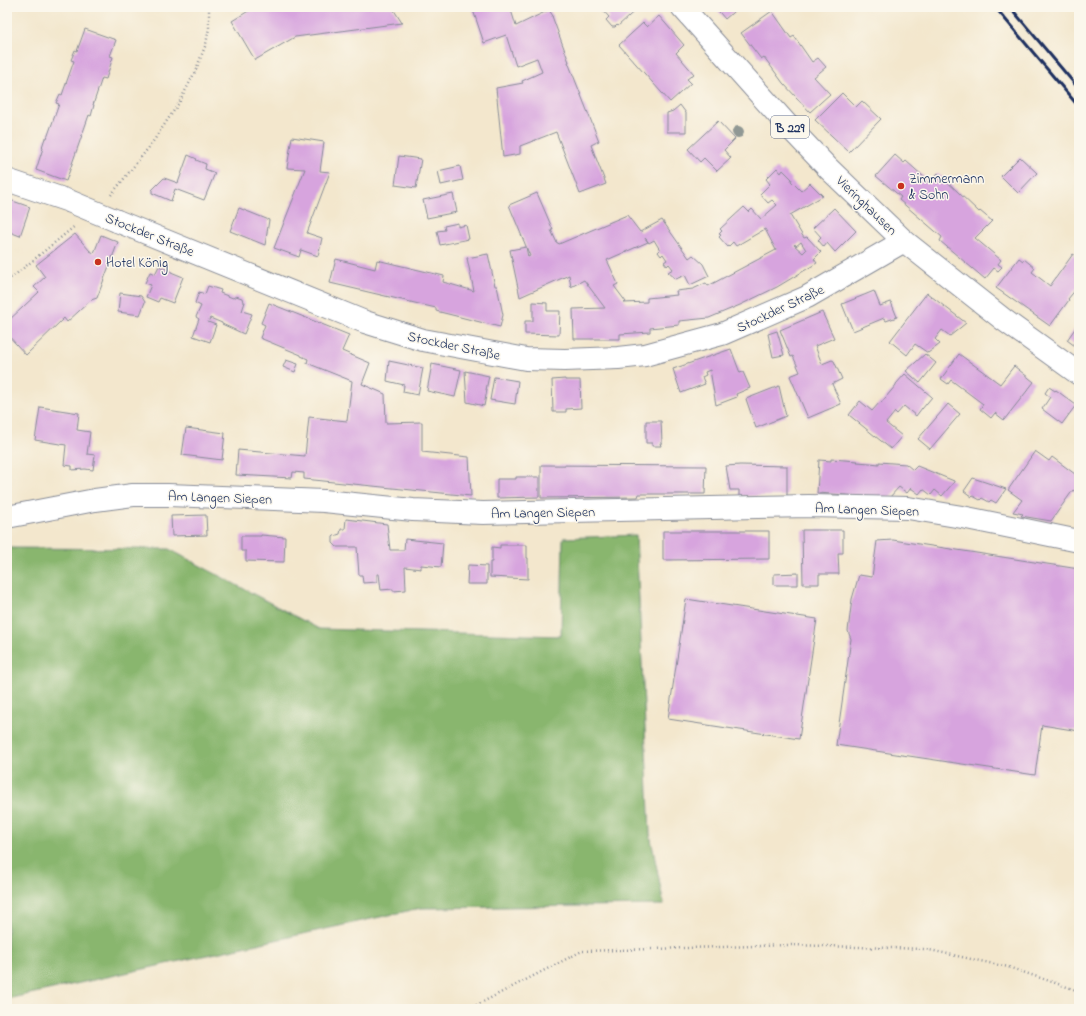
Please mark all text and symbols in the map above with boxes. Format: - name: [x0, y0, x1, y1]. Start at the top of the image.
- road number: B 229: [771, 116, 809, 138]
- place label: Zimmermann & Sohn: [909, 169, 984, 206]
- street label: Vieringhausen: [829, 171, 901, 242]
- marker: Zimmermann & Sohn: [896, 181, 906, 191]
- street label: Stockder Straße: [102, 208, 198, 263]
- place label: Hotel König: [106, 253, 168, 275]
- marker: Hotel König: [93, 257, 103, 267]
- street label: Stockder Straße: [733, 280, 829, 339]
- street label: Stockder Straße: [405, 326, 503, 367]
- street label: Am Langen Siepen: [167, 486, 272, 512]
- street label: Am Langen Siepen: [814, 498, 919, 524]
- street label: Am Langen Siepen: [491, 502, 595, 526]

